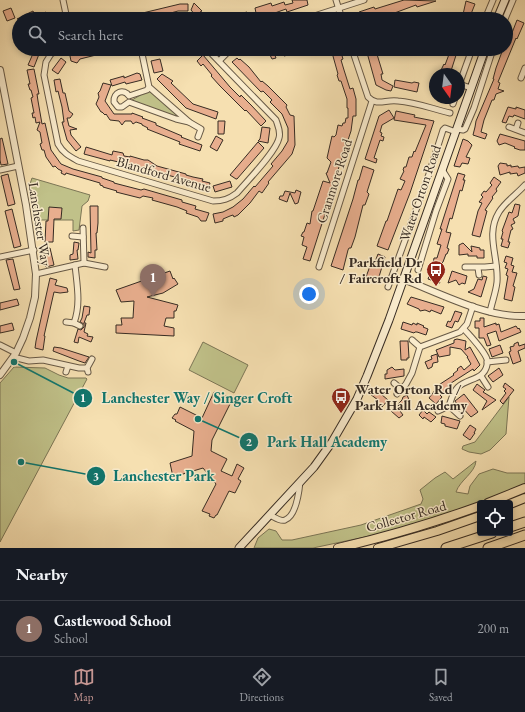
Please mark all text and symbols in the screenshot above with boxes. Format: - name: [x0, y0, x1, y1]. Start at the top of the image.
- search box: [12, 12, 513, 56]
- icon: search: [26, 23, 48, 45]
- text: Search here: [58, 25, 123, 44]
- north arrow: [429, 68, 465, 104]
- street label: Cranmore Road: [312, 136, 356, 225]
- street label: Water Orton Road: [395, 142, 445, 243]
- street label: Blandford Avenue: [115, 152, 214, 196]
- street label: Lanchester Way: [25, 181, 56, 268]
- place label: Parkfield Dr / Faircroft Rd: [339, 253, 422, 287]
- bus stop icon: Parkfield Dr / Faircroft Rd: [425, 259, 447, 287]
- pin: 1: [140, 264, 166, 297]
- your location: [299, 284, 319, 304]
- place label: Water Orton Rd / Park Hall Academy: [355, 380, 467, 414]
- callout: Lanchester Way / Singer Croft: [73, 384, 300, 411]
- bus stop icon: Water Orton Rd / Park Hall Academy: [330, 386, 352, 414]
- text: Lanchester Way / Singer Croft: [102, 388, 293, 407]
- text: 1: [80, 390, 86, 406]
- callout: Park Hall Academy: [239, 429, 395, 456]
- text: Park Hall Academy: [267, 432, 388, 451]
- text: 2: [246, 434, 253, 450]
- callout: Lanchester Park: [86, 462, 223, 489]
- text: Lanchester Park: [113, 466, 215, 485]
- text: 3: [93, 468, 99, 484]
- street label: Collector Road: [364, 496, 449, 536]
- map controls: [477, 500, 513, 536]
- button: locate: [477, 500, 513, 536]
- text: Nearby: [16, 563, 68, 585]
- text: Castlewood School: [54, 611, 171, 630]
- text: 1: [26, 620, 32, 637]
- text: 200 m: [478, 620, 509, 637]
- text: School: [54, 630, 88, 647]
- tab: Map: [73, 666, 95, 704]
- tab: Directions: [240, 666, 284, 704]
- tab: Saved: [429, 666, 452, 704]

